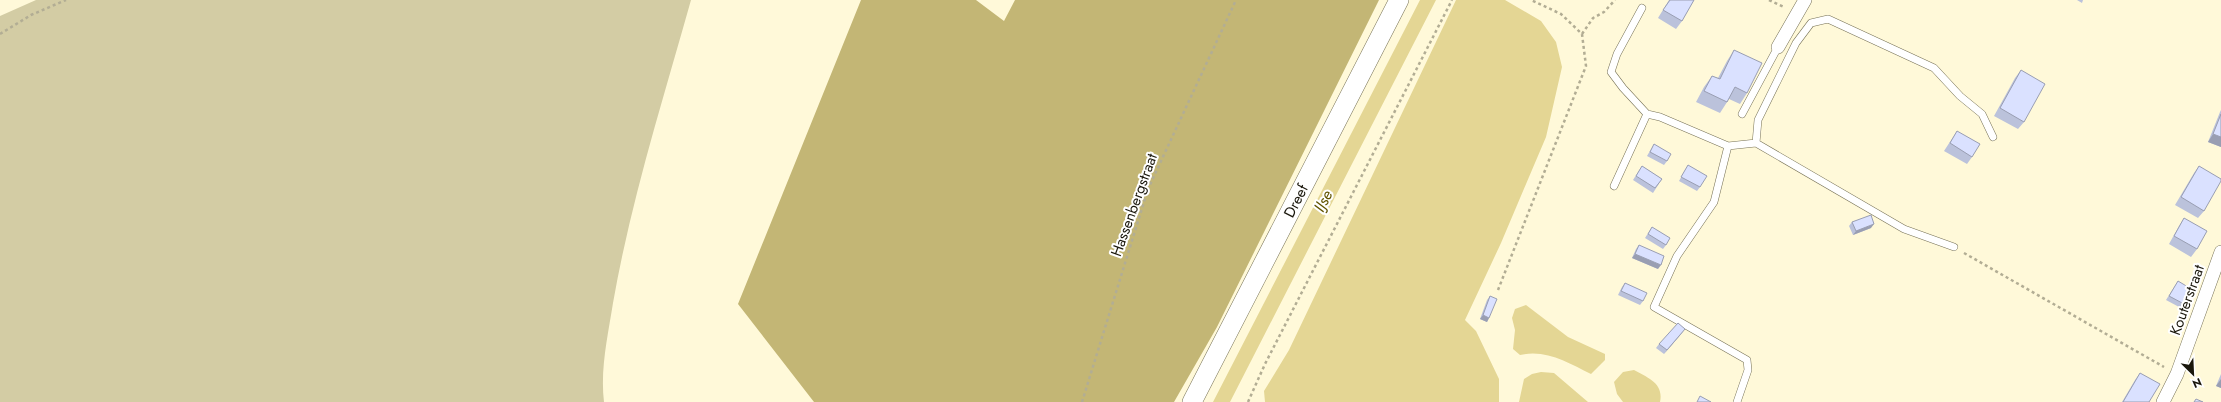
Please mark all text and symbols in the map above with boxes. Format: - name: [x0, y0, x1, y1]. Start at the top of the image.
- street label: Hassenbergstraat: [1105, 150, 1163, 260]
- street label: Dreef: [1278, 180, 1314, 222]
- water label: IJse: [1308, 186, 1338, 216]
- street label: Kouterstraat: [2164, 261, 2210, 338]
- north arrow: [2173, 354, 2213, 394]
- text: N: [2190, 374, 2204, 392]

